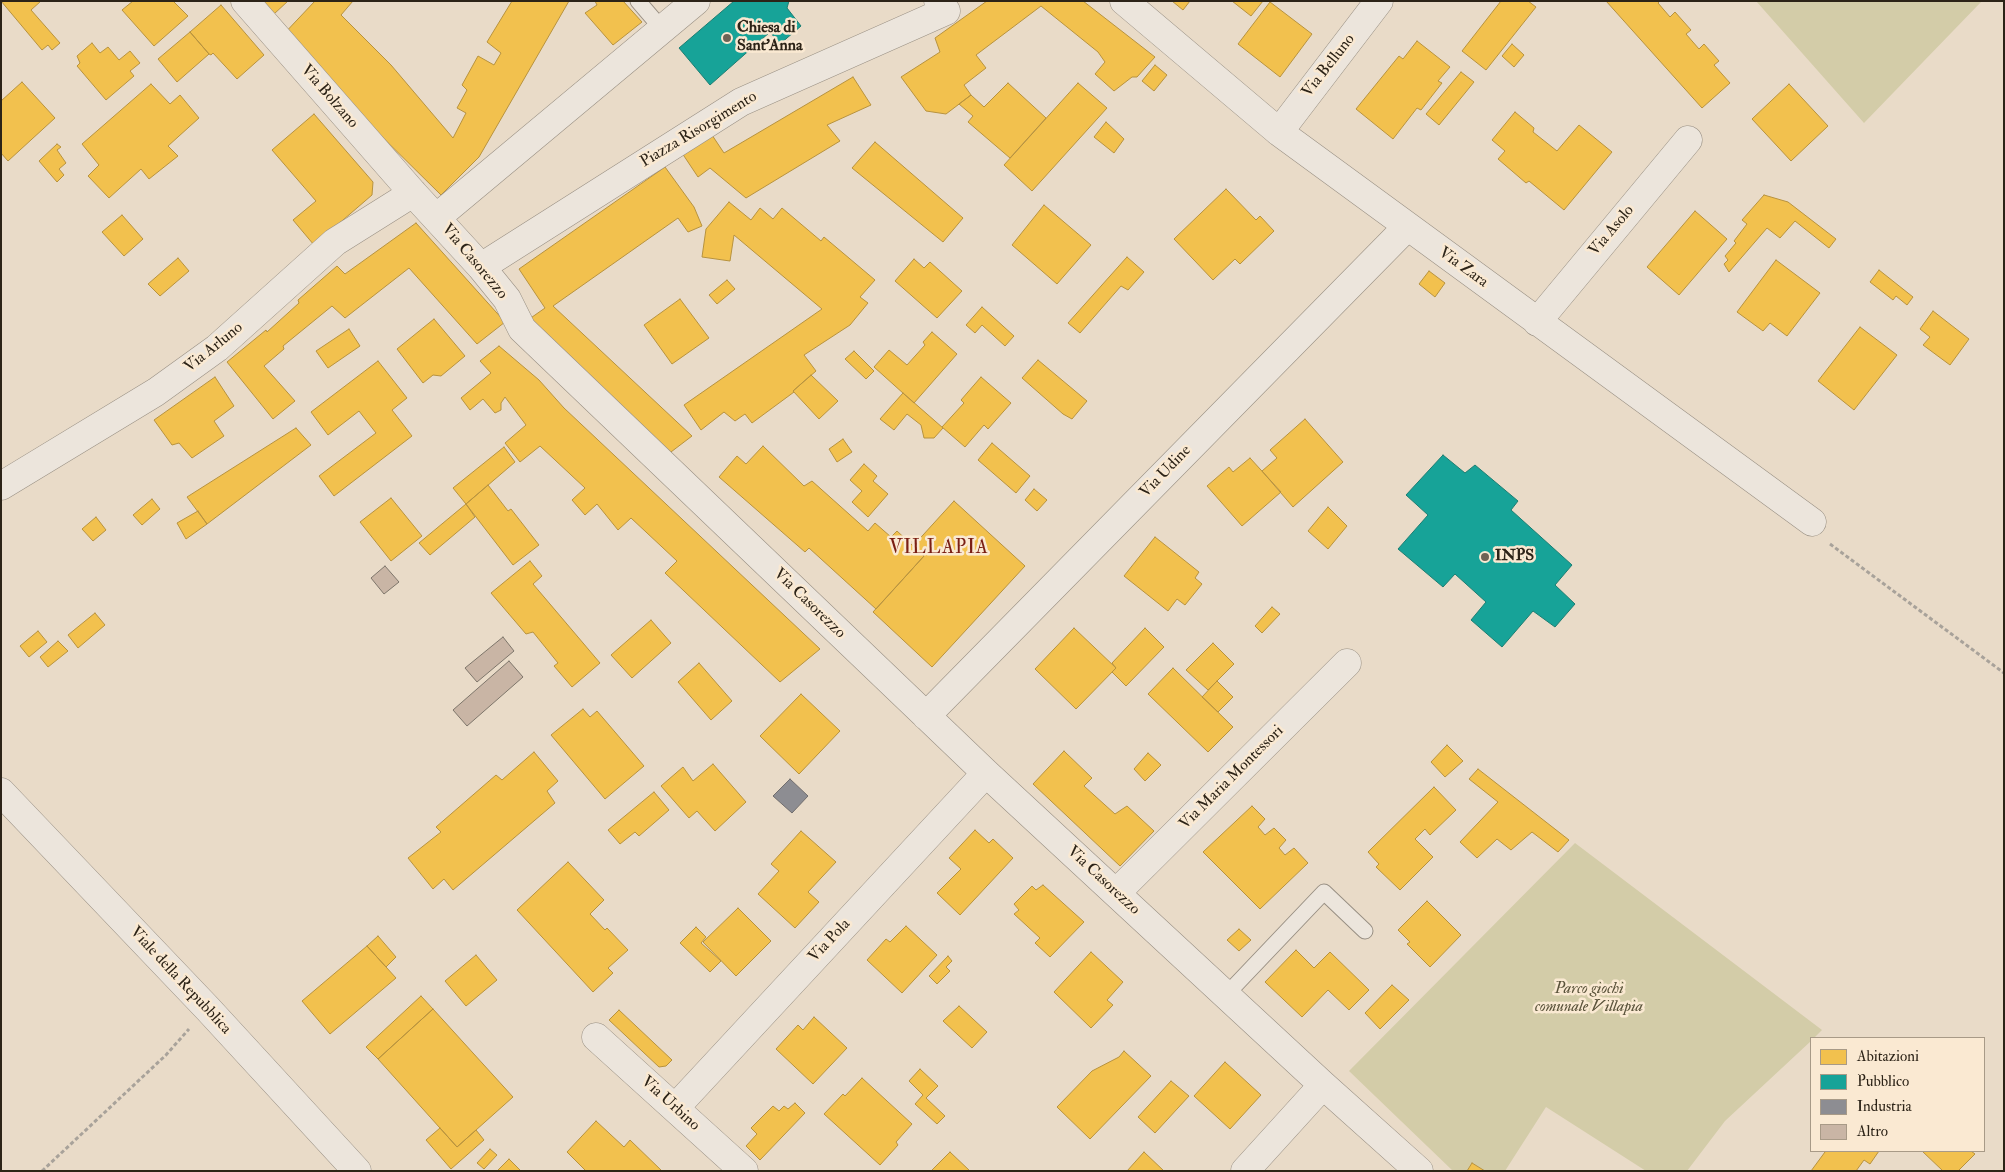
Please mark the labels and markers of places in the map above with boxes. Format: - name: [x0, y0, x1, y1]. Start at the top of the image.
- place label: Chiesa di Sant'Anna: [737, 19, 803, 57]
- marker: Chiesa di Sant'Anna: [721, 32, 733, 44]
- place label: INPS: [1495, 547, 1534, 567]
- marker: INPS: [1479, 551, 1491, 563]

